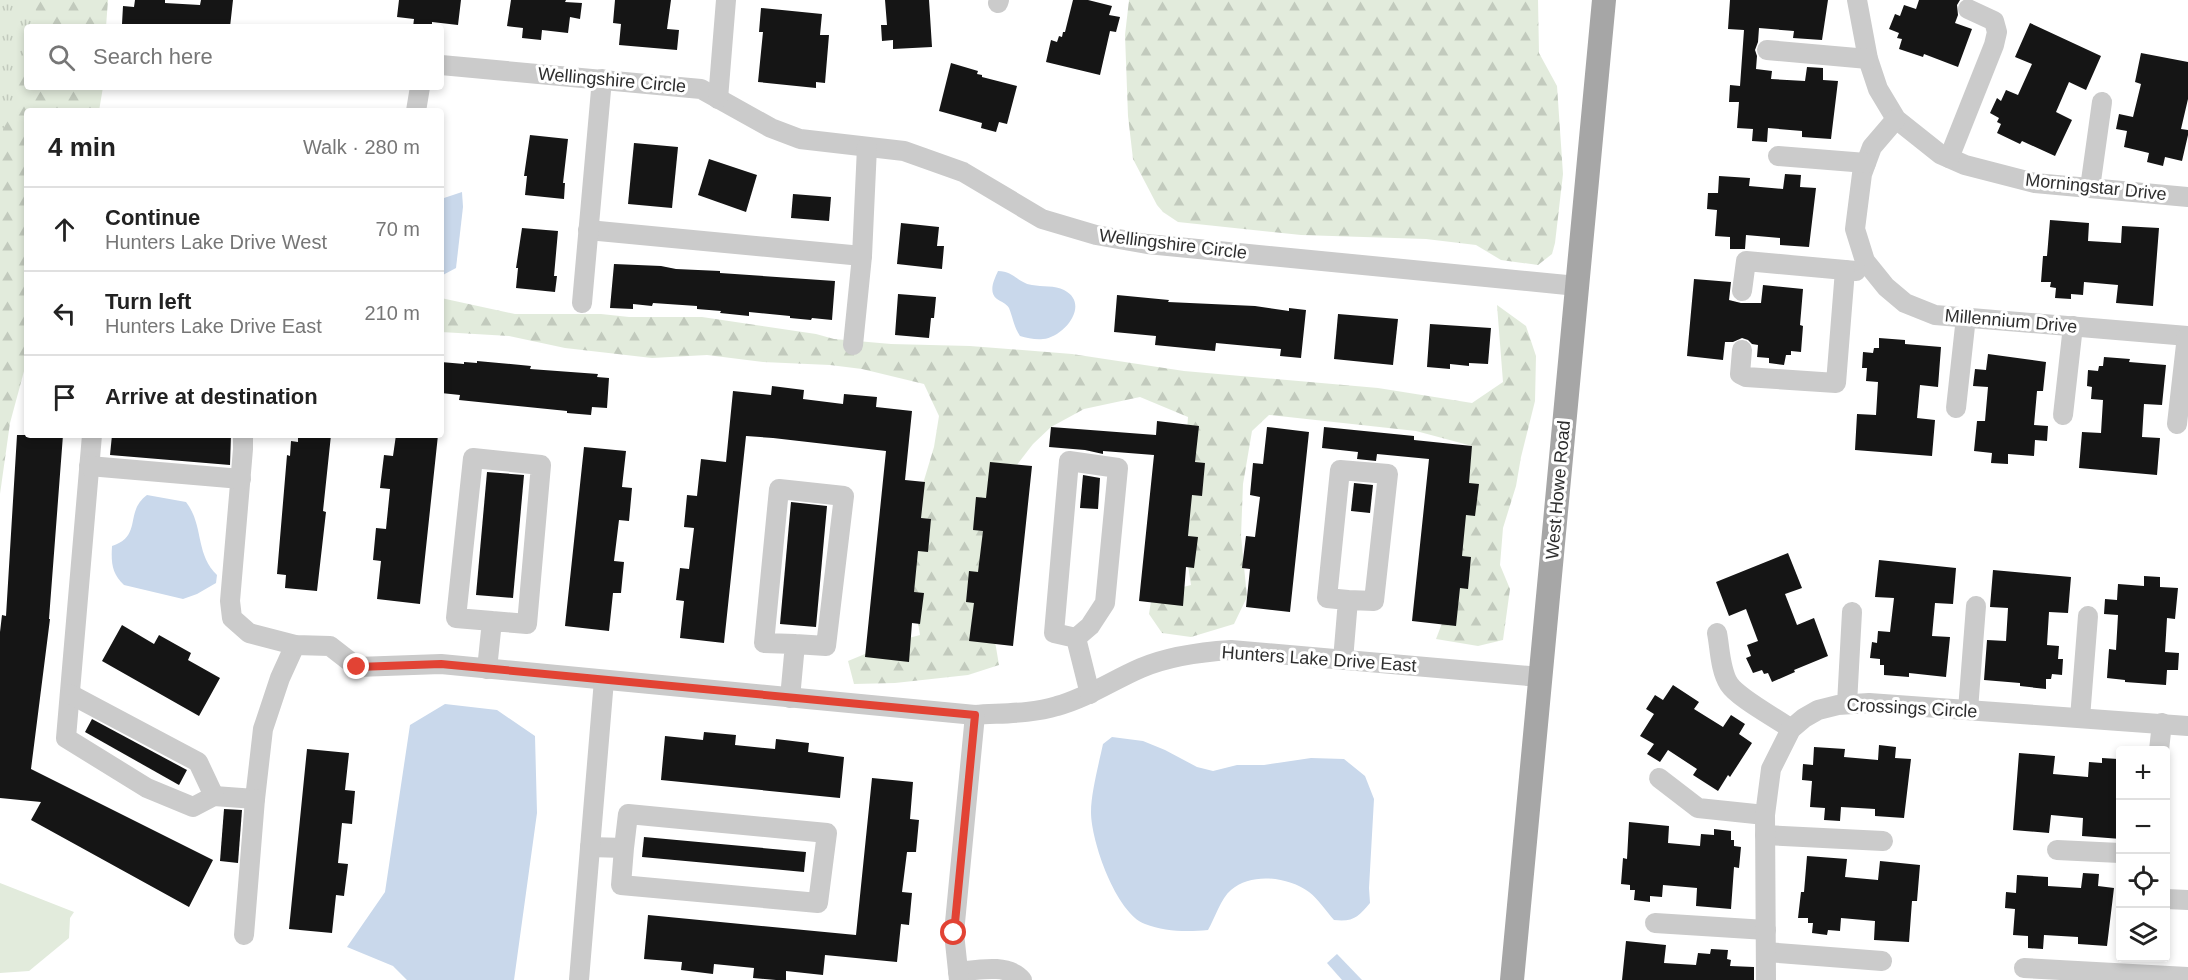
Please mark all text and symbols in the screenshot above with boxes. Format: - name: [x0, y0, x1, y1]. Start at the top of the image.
- search box: [24, 24, 444, 90]
- icon: search: [45, 41, 78, 74]
- text: Search here: [93, 44, 213, 69]
- street label: Wellingshire Circle: [537, 64, 687, 96]
- text: 4 min: [48, 132, 116, 162]
- text: Walk · 280 m: [303, 136, 420, 158]
- street label: Morningstar Drive: [2024, 170, 2168, 204]
- text: Continue: [105, 205, 200, 230]
- icon: ahead: [48, 213, 81, 246]
- text: 70 m: [376, 218, 420, 240]
- street label: Wellingshire Circle: [1098, 225, 1248, 263]
- text: Hunters Lake Drive West: [105, 231, 327, 253]
- text: Turn left: [105, 289, 191, 314]
- icon: left: [48, 297, 81, 330]
- text: 210 m: [364, 302, 420, 324]
- street label: Millennium Drive: [1944, 305, 2078, 337]
- text: Hunters Lake Drive East: [105, 315, 322, 337]
- icon: arrive: [48, 381, 81, 414]
- text: Arrive at destination: [105, 384, 318, 409]
- street label: West Howe Road: [1542, 420, 1574, 560]
- street label: Hunters Lake Drive East: [1221, 642, 1417, 676]
- route end: [343, 653, 369, 679]
- street label: Crossings Circle: [1846, 695, 1978, 721]
- map controls: [2116, 746, 2170, 962]
- button: +: [2116, 746, 2170, 800]
- button: −: [2116, 800, 2170, 854]
- button: locate: [2116, 854, 2170, 908]
- button: layers: [2116, 908, 2170, 962]
- route start: [940, 919, 966, 945]

